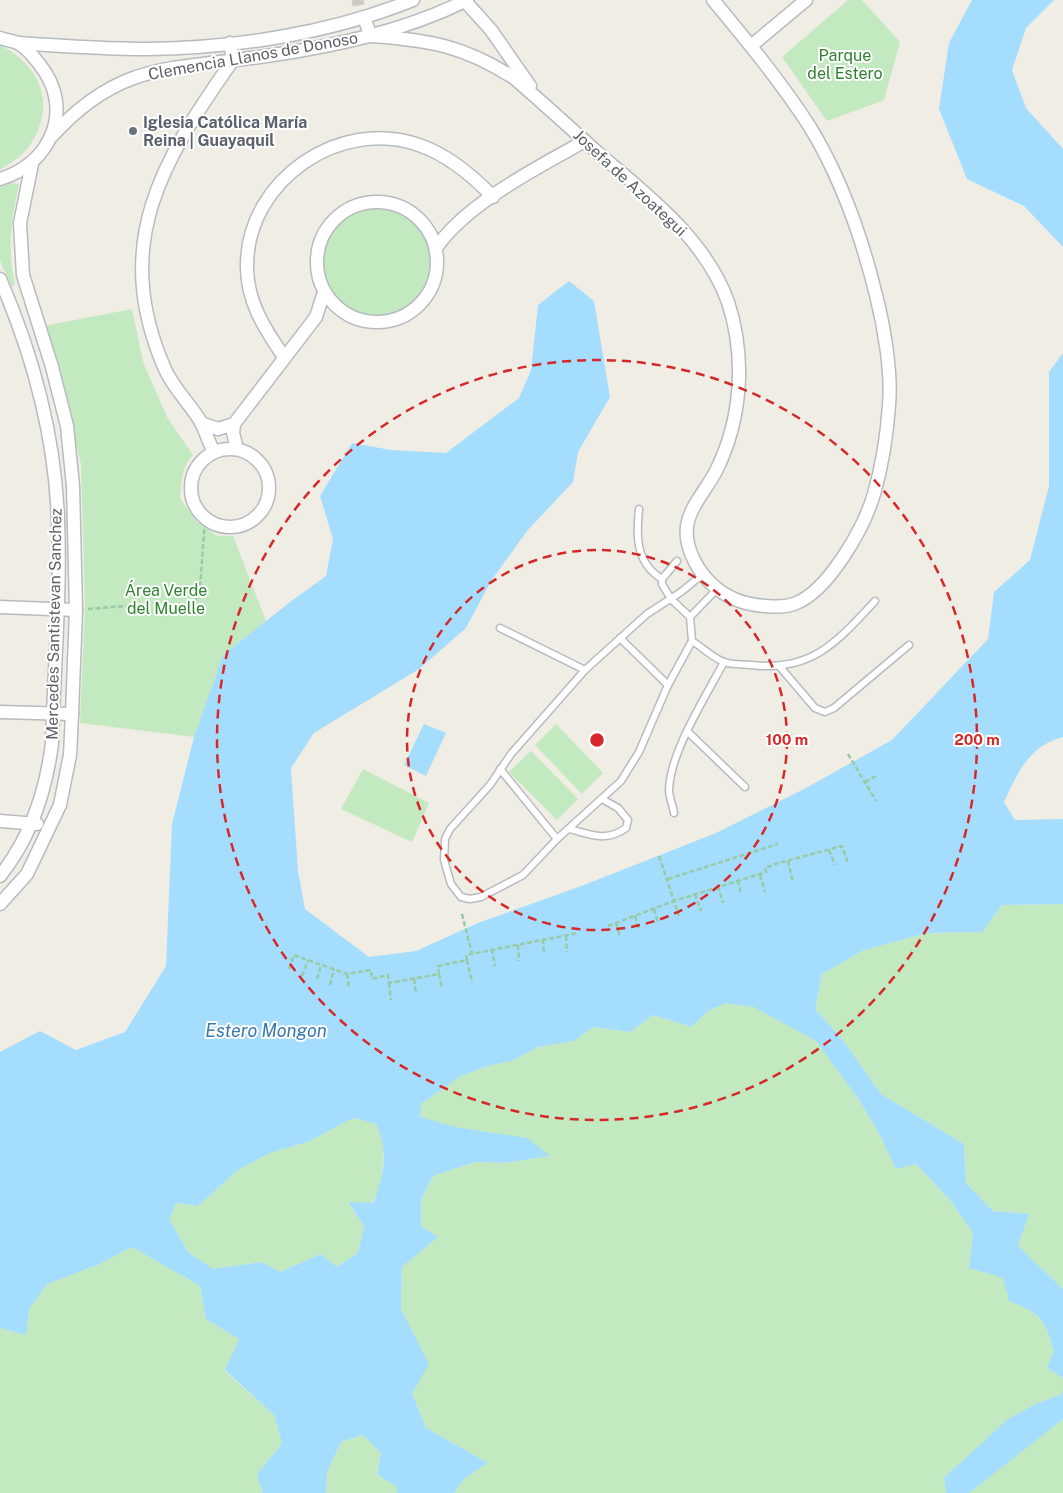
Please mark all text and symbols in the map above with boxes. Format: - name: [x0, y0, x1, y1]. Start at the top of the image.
- street label: Clemencia Llanos de Donoso: [147, 28, 359, 84]
- park label: Parque del Estero: [807, 46, 883, 83]
- place label: Iglesia Católica María Reina | Guayaquil: [143, 113, 307, 150]
- marker: Iglesia Católica María Reina | Guayaquil: [127, 125, 139, 137]
- street label: Josefa de Azoategui: [569, 126, 691, 240]
- street label: Mercedes Santistevan Sanchez: [42, 508, 66, 740]
- park label: Área Verde del Muelle: [125, 580, 207, 618]
- centre of rings: [588, 731, 606, 749]
- text: 100 m: [766, 731, 808, 748]
- text: 200 m: [954, 731, 1000, 748]
- water label: Estero Mongon: [205, 1020, 327, 1041]

